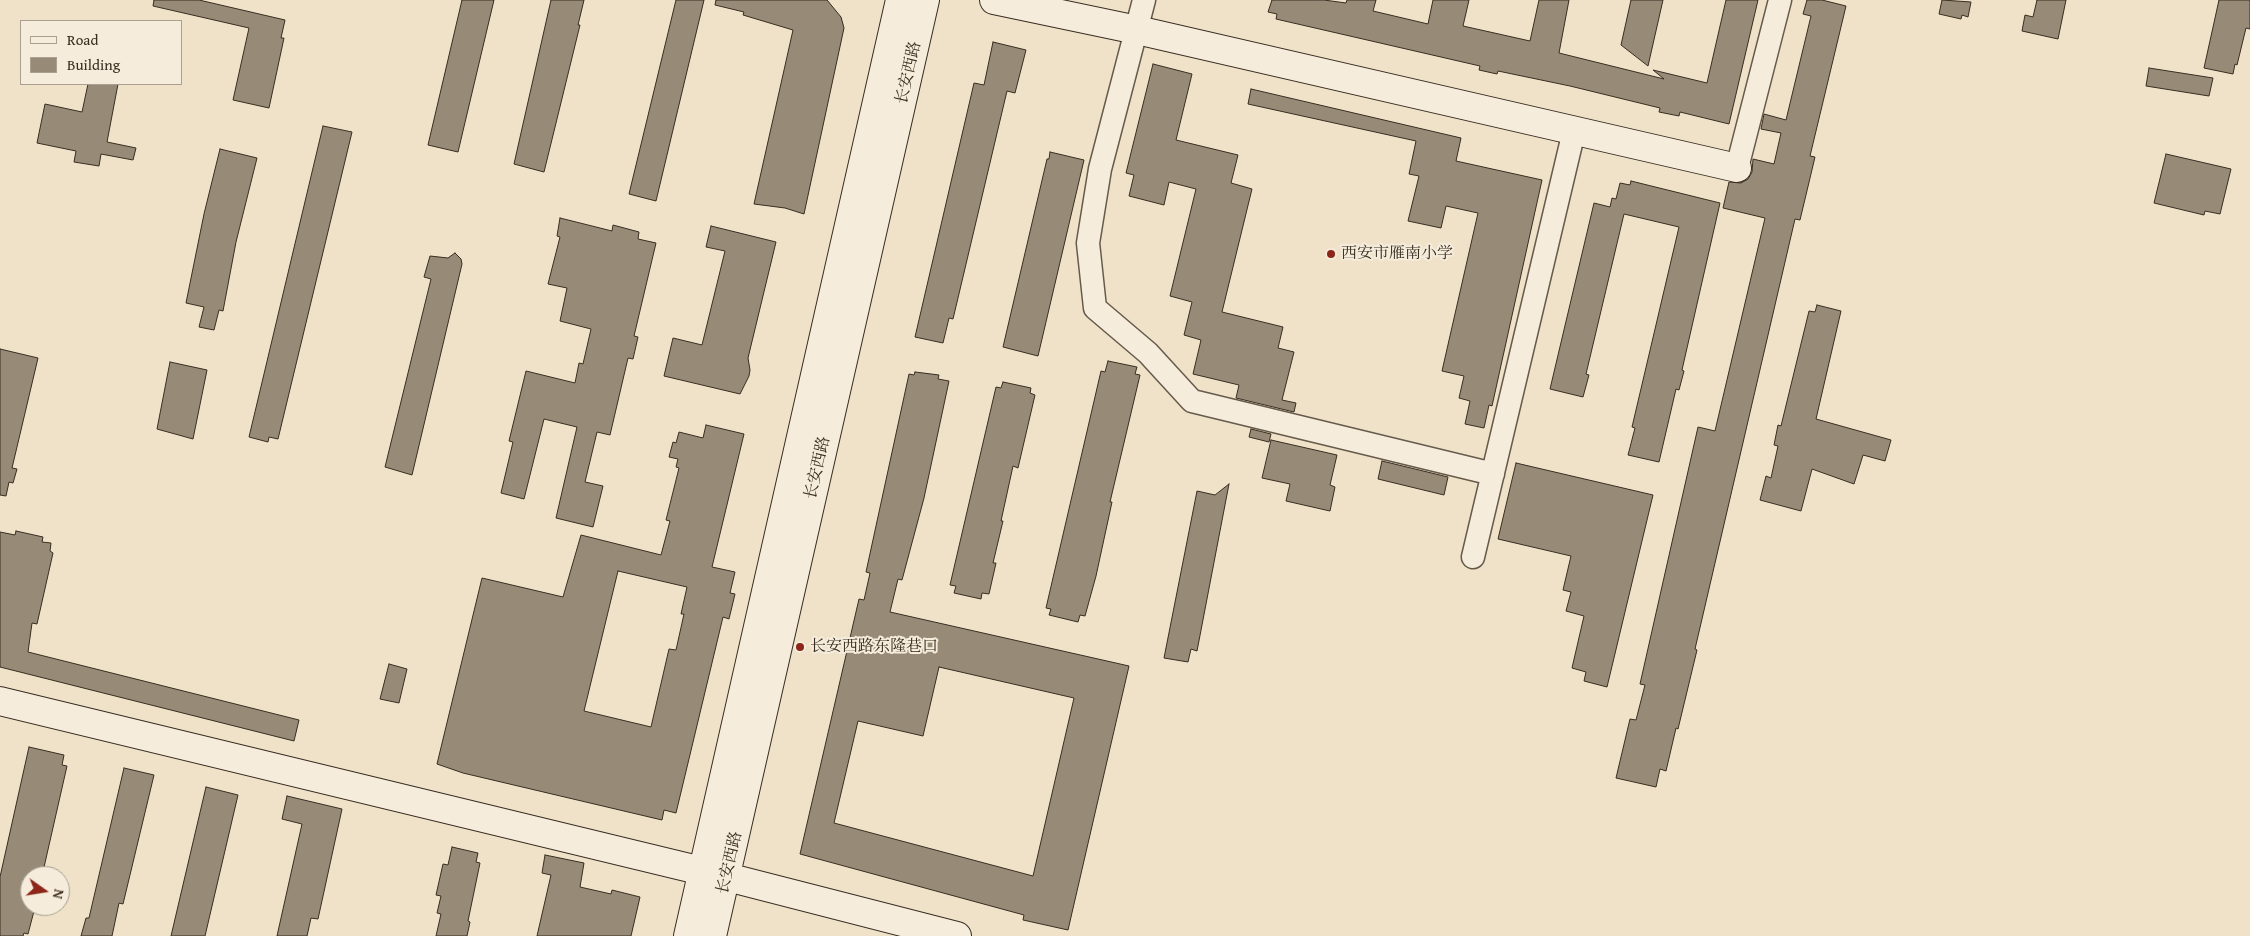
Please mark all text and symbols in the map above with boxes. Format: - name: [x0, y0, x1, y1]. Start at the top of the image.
- legend: [20, 20, 182, 85]
- text: Road: [67, 29, 98, 50]
- street label: 长安西路: [892, 40, 926, 106]
- text: Building: [67, 54, 120, 75]
- place label: 西安市雁南小学: [1341, 244, 1453, 264]
- marker: 西安市雁南小学: [1325, 248, 1337, 260]
- street label: 长安西路: [801, 435, 835, 501]
- place label: 长安西路东隆巷口: [810, 637, 938, 657]
- marker: 长安西路东隆巷口: [794, 641, 806, 653]
- street label: 长安西路: [713, 830, 747, 896]
- north arrow: [20, 866, 70, 916]
- text: N: [48, 887, 69, 901]

